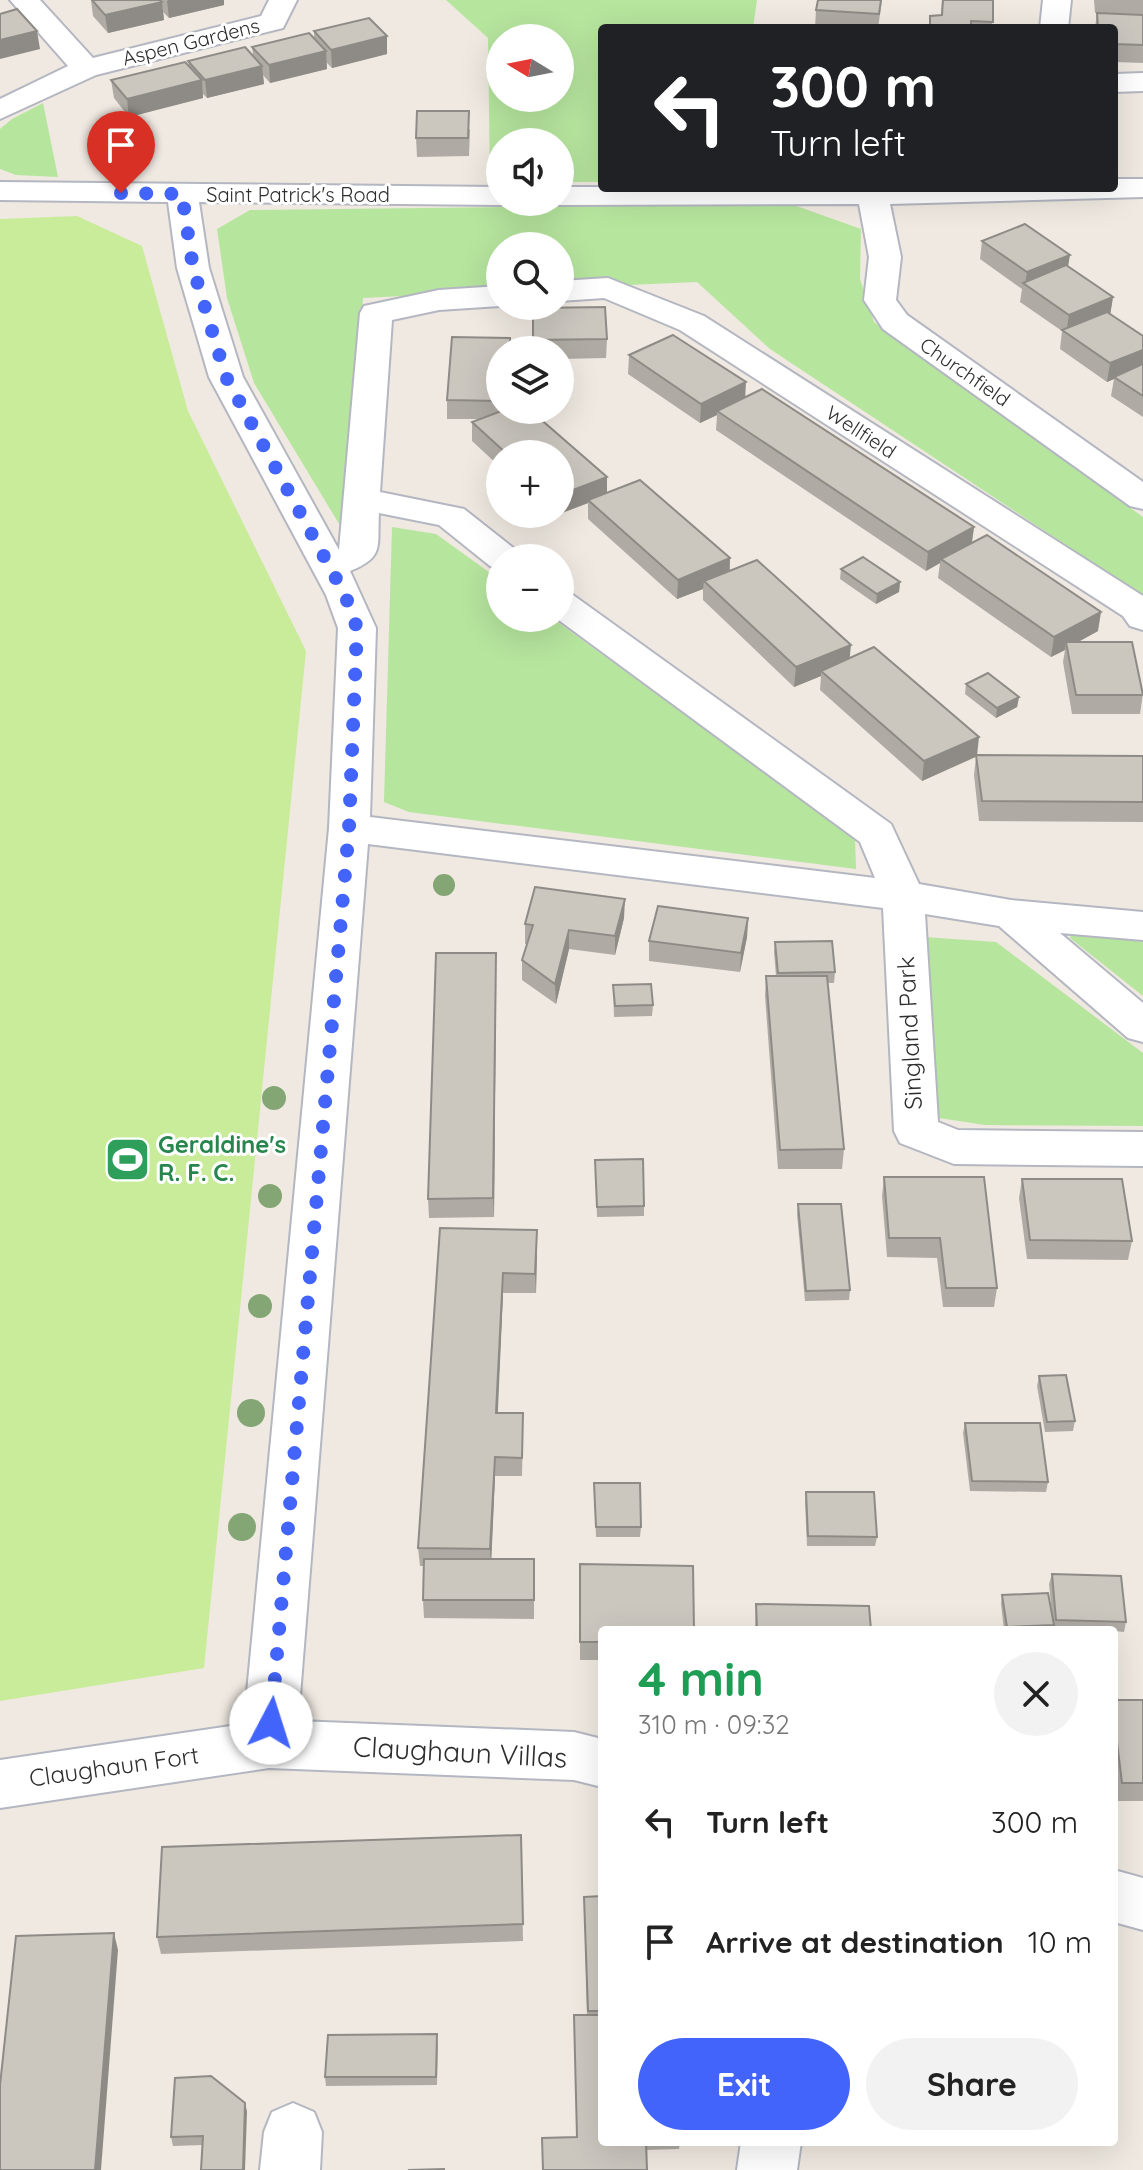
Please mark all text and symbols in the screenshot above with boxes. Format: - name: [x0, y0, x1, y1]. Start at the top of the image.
- street label: Aspen Gardens: [120, 12, 262, 71]
- north arrow: [486, 24, 574, 112]
- map controls: [486, 24, 574, 632]
- text: 300 m: [770, 51, 936, 121]
- icon: left: [638, 56, 742, 160]
- pin: [87, 111, 155, 193]
- text: Turn left: [770, 120, 906, 165]
- icon: arrive: [99, 123, 143, 167]
- button: sound: [486, 128, 574, 216]
- street label: Saint Patrick's Road: [206, 182, 390, 207]
- button: search: [486, 232, 574, 320]
- street label: Churchfield: [915, 332, 1015, 412]
- button: layers: [486, 336, 574, 424]
- street label: Wellfield: [821, 400, 901, 464]
- button: +: [486, 440, 574, 528]
- button: −: [486, 544, 574, 632]
- street label: Singland Park: [890, 956, 928, 1110]
- place label: Geraldine's R. F. C.: [158, 1129, 286, 1187]
- sports icon: Geraldine's R. F. C.: [103, 1135, 151, 1183]
- text: 4 min: [638, 1648, 764, 1708]
- button: close: [994, 1652, 1078, 1736]
- position arrow: [229, 1681, 313, 1765]
- text: 310 m · 09:32: [638, 1708, 790, 1741]
- street label: Claughaun Villas: [352, 1728, 568, 1775]
- street label: Claughaun Fort: [27, 1739, 201, 1793]
- icon: left: [638, 1800, 682, 1844]
- text: Turn left: [706, 1803, 829, 1841]
- text: 300 m: [991, 1803, 1078, 1841]
- icon: arrive: [638, 1920, 682, 1964]
- text: Arrive at destination: [706, 1923, 1004, 1961]
- text: 10 m: [1028, 1923, 1092, 1961]
- button: Exit: [638, 2038, 850, 2130]
- button: Share: [866, 2038, 1078, 2130]

